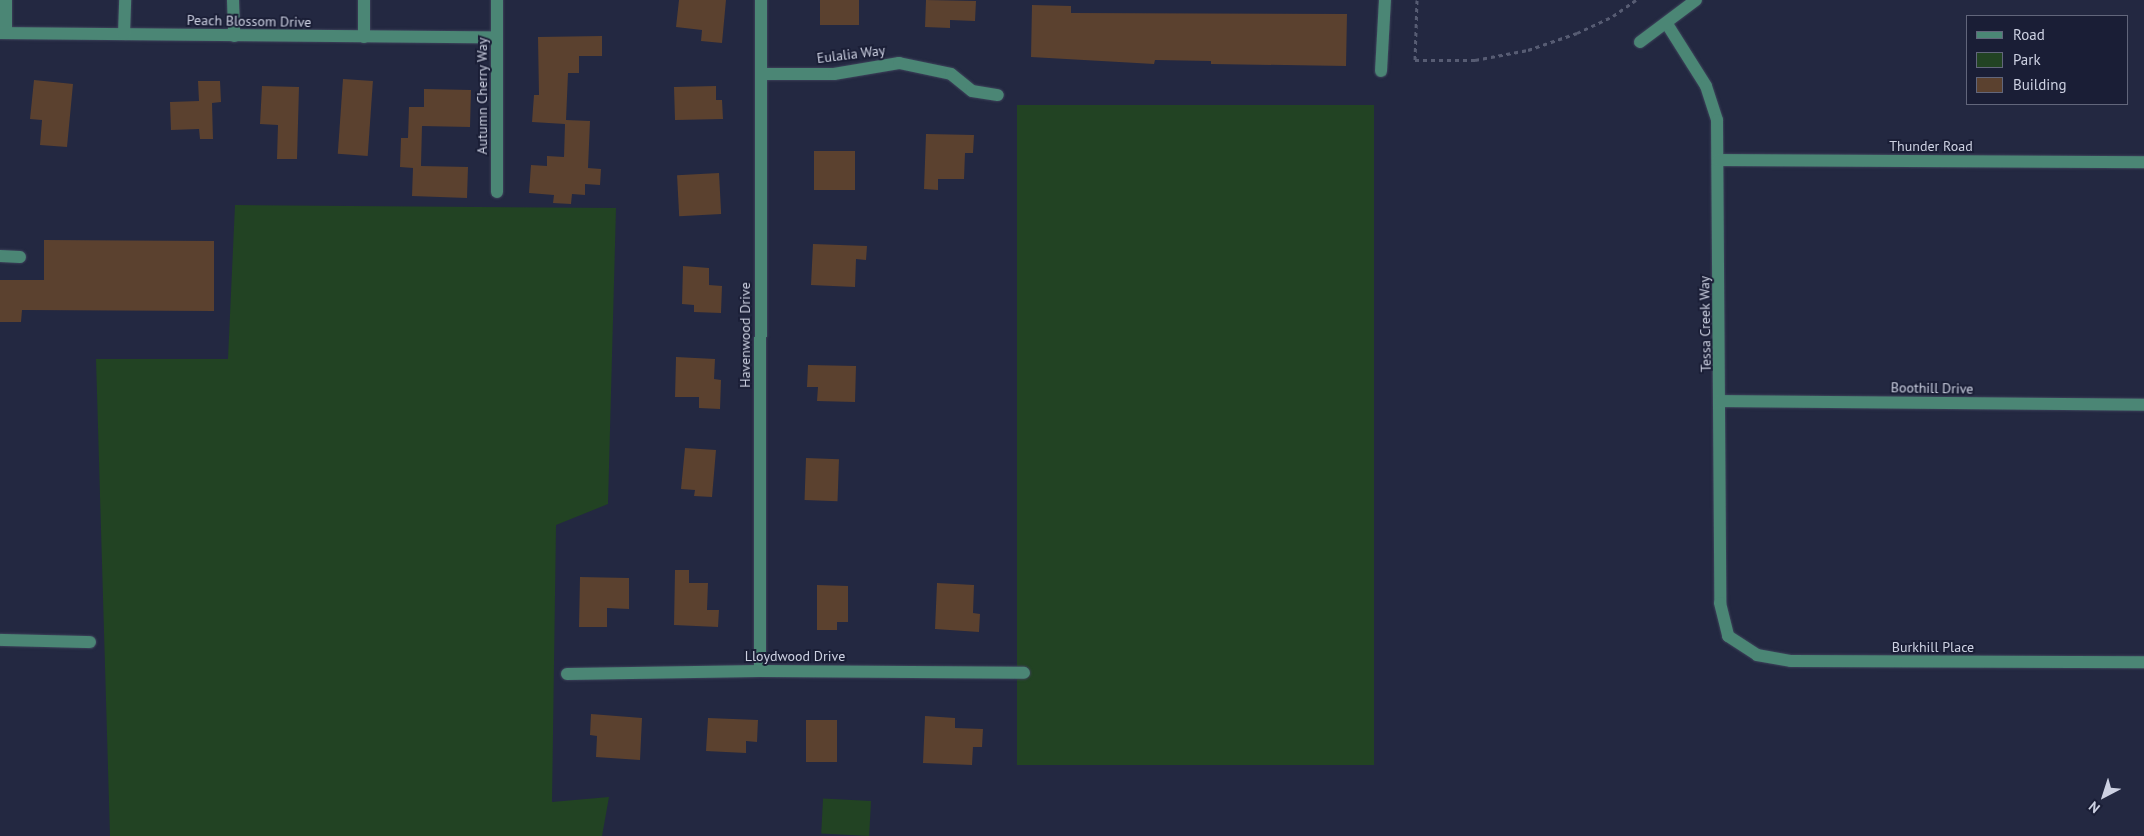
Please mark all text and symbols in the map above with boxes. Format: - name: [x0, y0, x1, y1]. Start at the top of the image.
- street label: Peach Blossom Drive: [187, 12, 311, 30]
- legend: [1966, 15, 2129, 105]
- text: Road: [2013, 25, 2045, 44]
- street label: Autumn Cherry Way: [474, 37, 490, 155]
- street label: Eulalia Way: [816, 41, 886, 67]
- text: Park: [2013, 50, 2041, 69]
- text: Building: [2013, 75, 2067, 94]
- street label: Thunder Road: [1889, 138, 1973, 154]
- street label: Tessa Creek Way: [1696, 275, 1714, 373]
- street label: Havenwood Drive: [737, 282, 753, 388]
- street label: Boothill Drive: [1891, 379, 1973, 397]
- street label: Burkhill Place: [1892, 639, 1974, 655]
- street label: Lloydwood Drive: [745, 648, 845, 664]
- north arrow: [2079, 771, 2129, 821]
- text: N: [2085, 798, 2104, 817]

